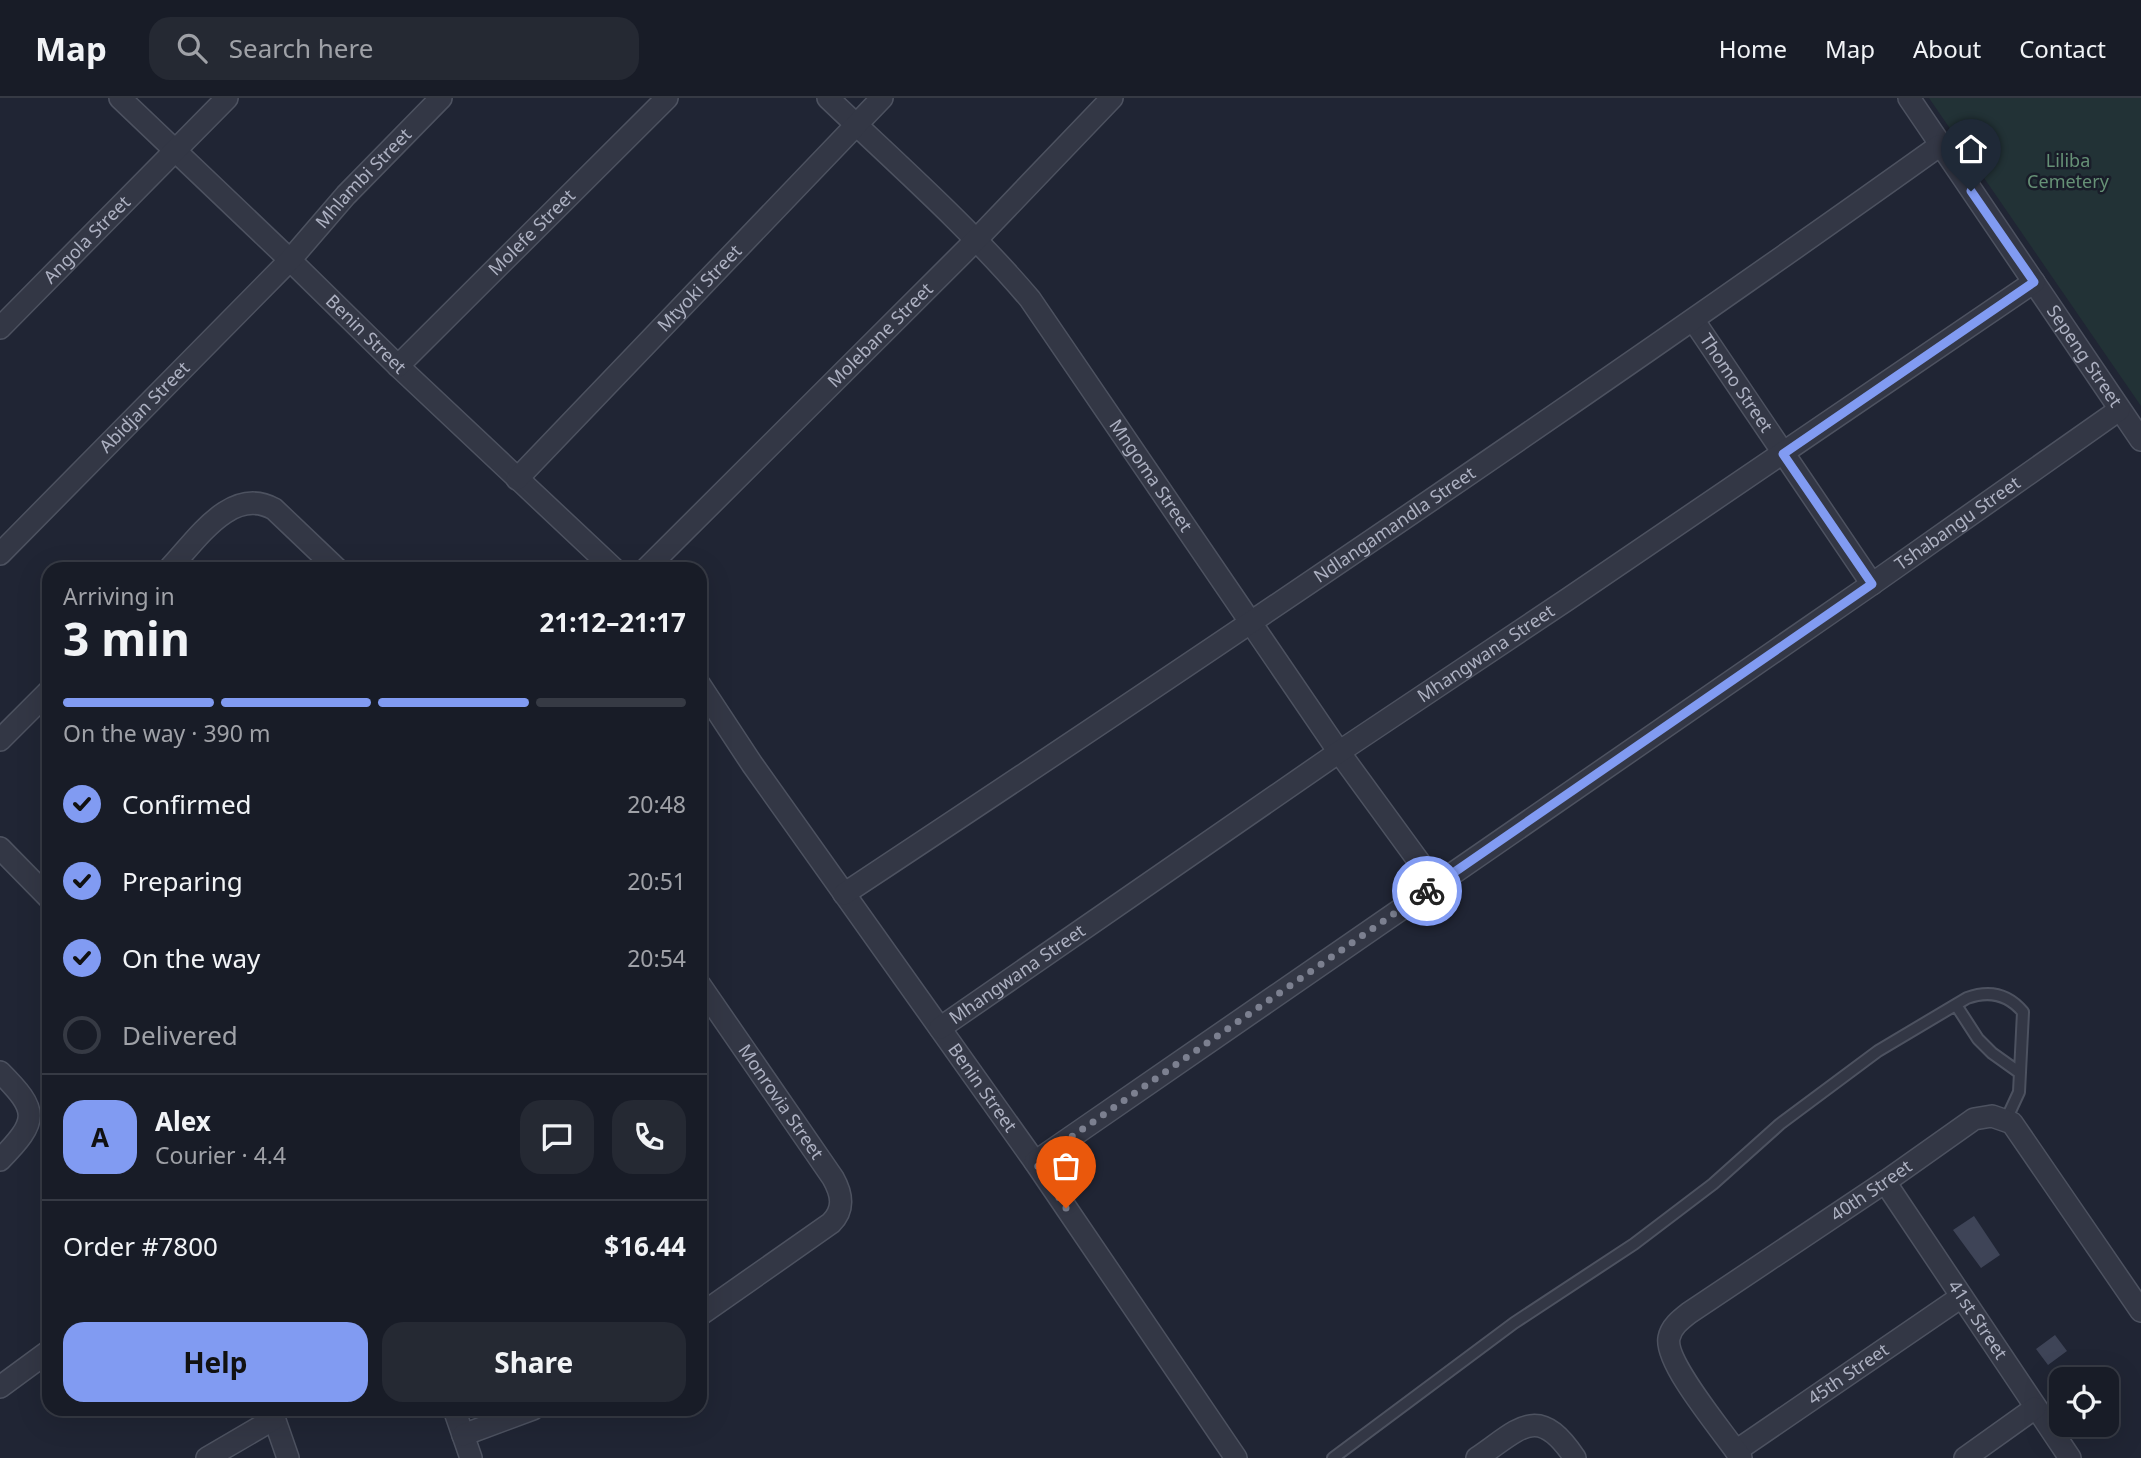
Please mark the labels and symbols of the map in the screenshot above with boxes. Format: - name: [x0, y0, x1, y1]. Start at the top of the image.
- pin: [1941, 119, 2001, 191]
- street label: Mhlambi Street: [310, 122, 417, 233]
- park label: Liliba Cemetery: [2027, 148, 2110, 193]
- street label: Molefe Street: [483, 183, 580, 280]
- street label: Angola Street: [38, 190, 135, 288]
- street label: Mtyoki Street: [651, 239, 747, 336]
- street label: Molebane Street: [822, 277, 938, 392]
- street label: Benin Street: [321, 289, 412, 379]
- street label: Sepeng Street: [2042, 300, 2128, 412]
- street label: Thomo Street: [1695, 328, 1779, 437]
- street label: Abidjan Street: [94, 355, 195, 457]
- street label: Mngoma Street: [1104, 414, 1199, 537]
- street label: Ndlangamandla Street: [1309, 460, 1480, 588]
- street label: Tshabangu Street: [1890, 470, 2025, 575]
- street label: Mhangwana Street: [1412, 598, 1559, 707]
- courier: [1392, 856, 1462, 926]
- street label: Mhangwana Street: [944, 918, 1090, 1029]
- street label: Benin Street: [943, 1038, 1023, 1137]
- street label: Monrovia Street: [733, 1039, 830, 1164]
- pin: [1036, 1136, 1096, 1208]
- street label: 40th Street: [1826, 1154, 1917, 1226]
- street label: 41st Street: [1943, 1275, 2014, 1364]
- street label: 45th Street: [1802, 1337, 1893, 1410]

